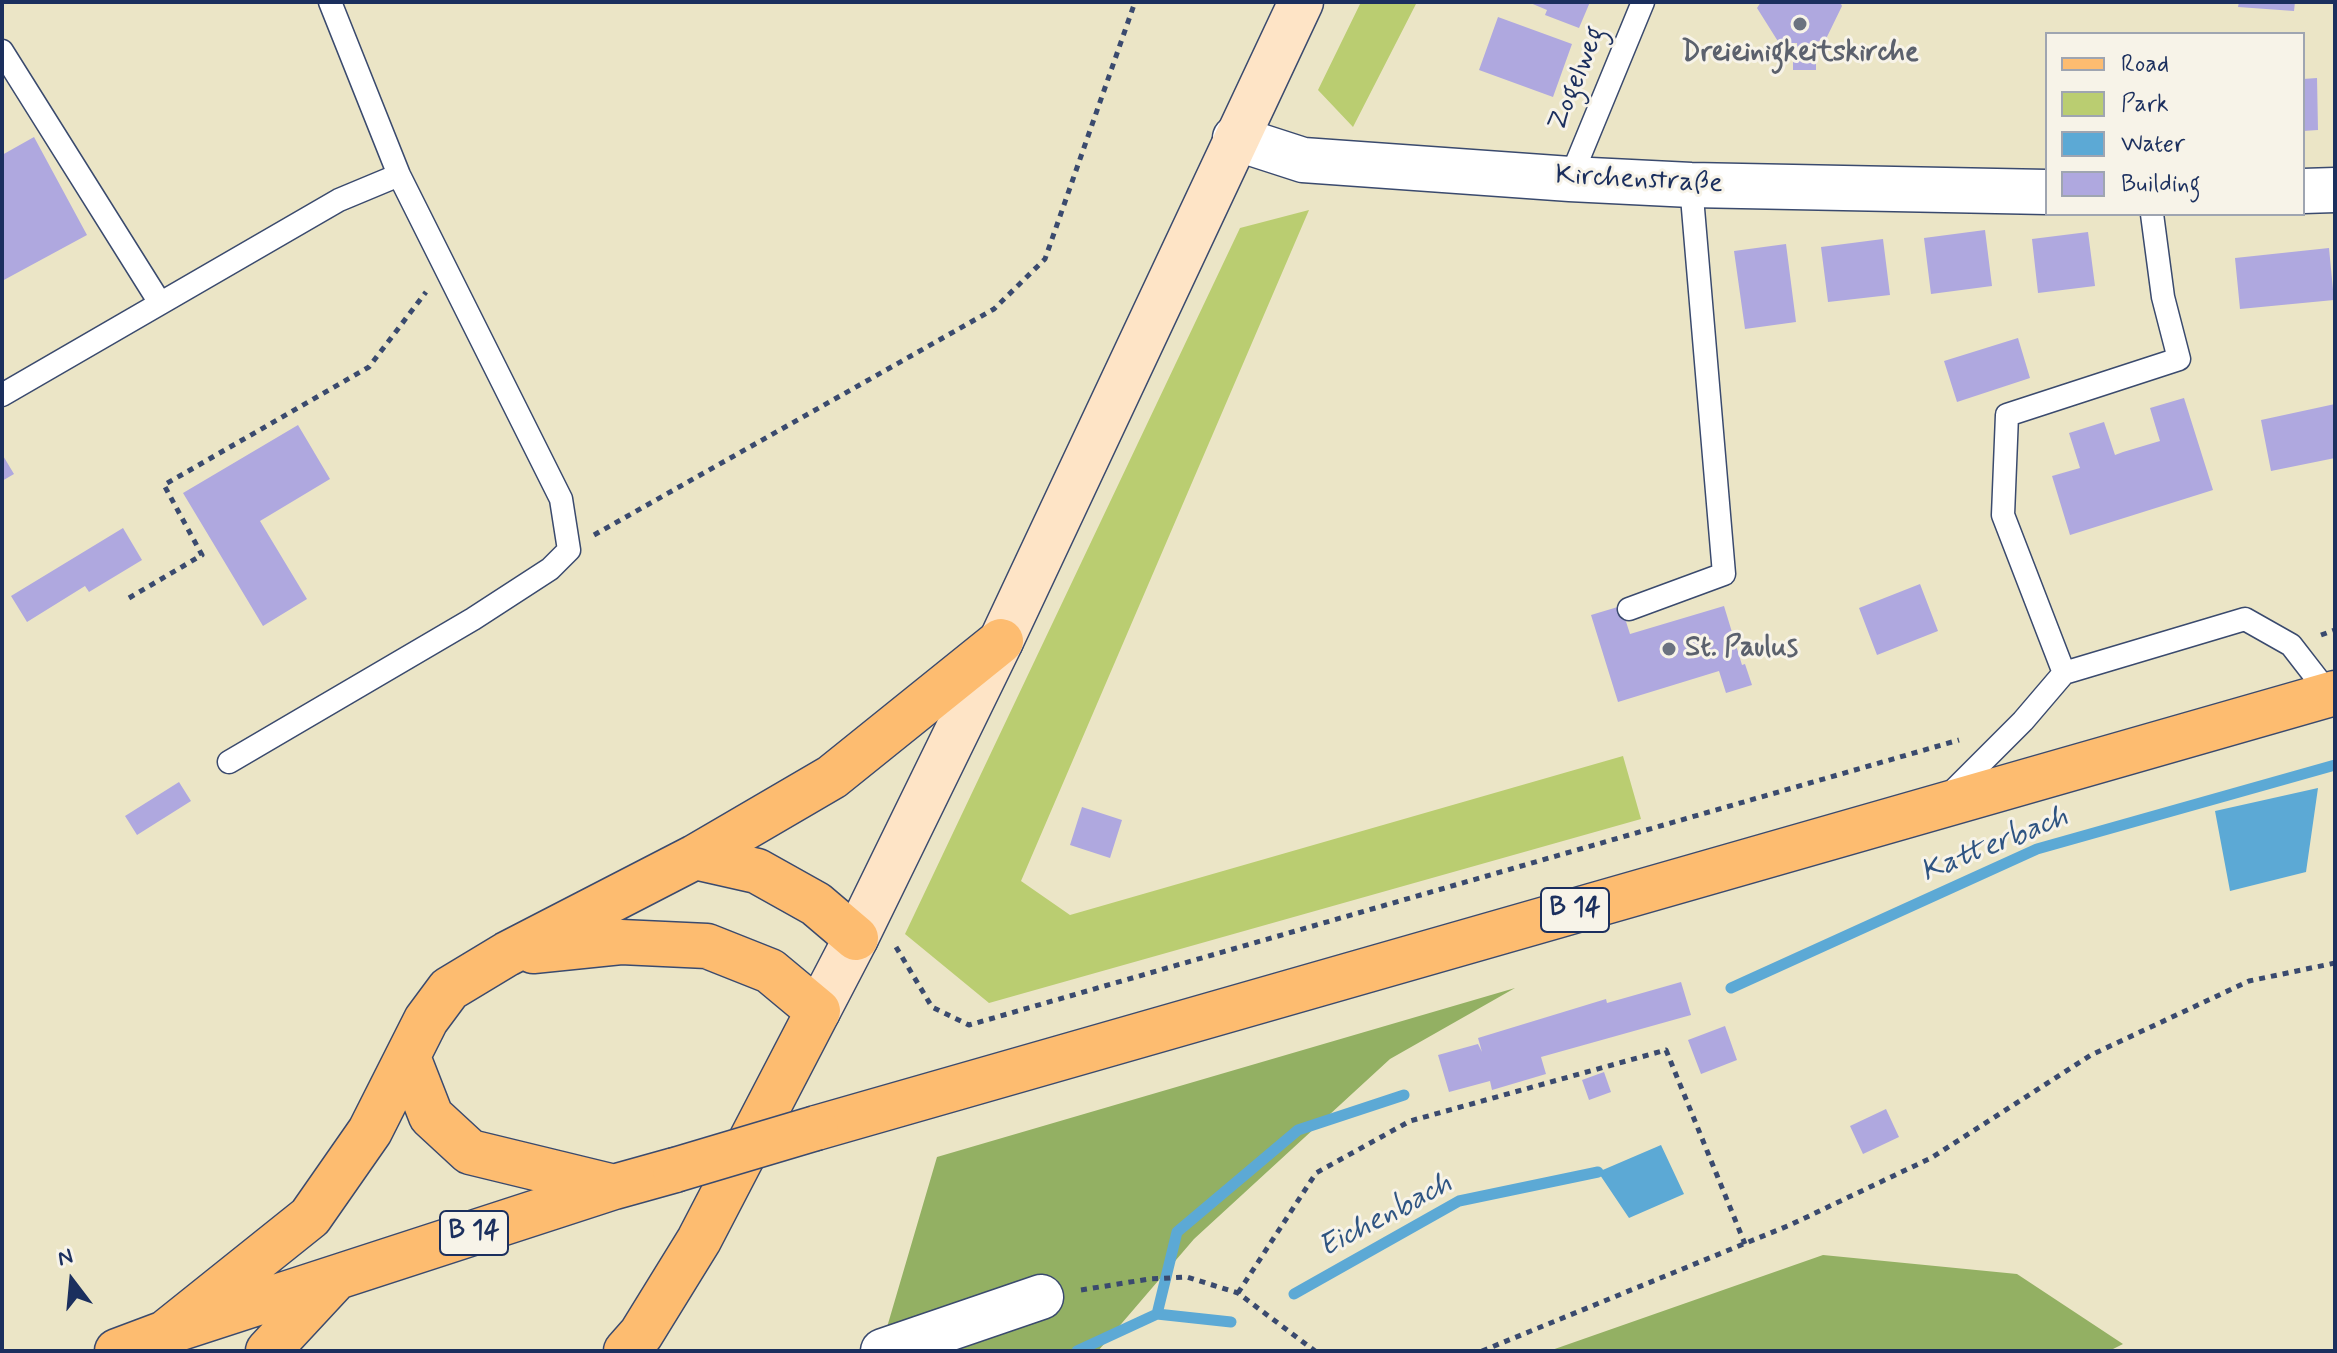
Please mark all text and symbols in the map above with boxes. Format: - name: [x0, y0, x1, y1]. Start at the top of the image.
- marker: Dreieinigkeitskirche: [1791, 15, 1809, 33]
- street label: Zogelweg: [1542, 22, 1614, 136]
- legend: [2045, 32, 2305, 216]
- place label: Dreieinigkeitskirche: [1681, 37, 1919, 71]
- text: Road: [2121, 49, 2169, 80]
- text: Park: [2121, 89, 2169, 120]
- text: Water: [2121, 129, 2185, 160]
- street label: Kirchenstraße: [1554, 160, 1724, 202]
- text: Building: [2121, 169, 2201, 200]
- place label: St. Paulus: [1685, 632, 1798, 666]
- marker: St. Paulus: [1660, 640, 1678, 658]
- water label: Katterbach: [1916, 800, 2074, 892]
- road number: B 14: [1541, 888, 1609, 932]
- water label: Eichenbach: [1313, 1167, 1459, 1267]
- road number: B 14: [440, 1211, 508, 1255]
- north arrow: [32, 1241, 112, 1321]
- text: N: [54, 1242, 76, 1273]

